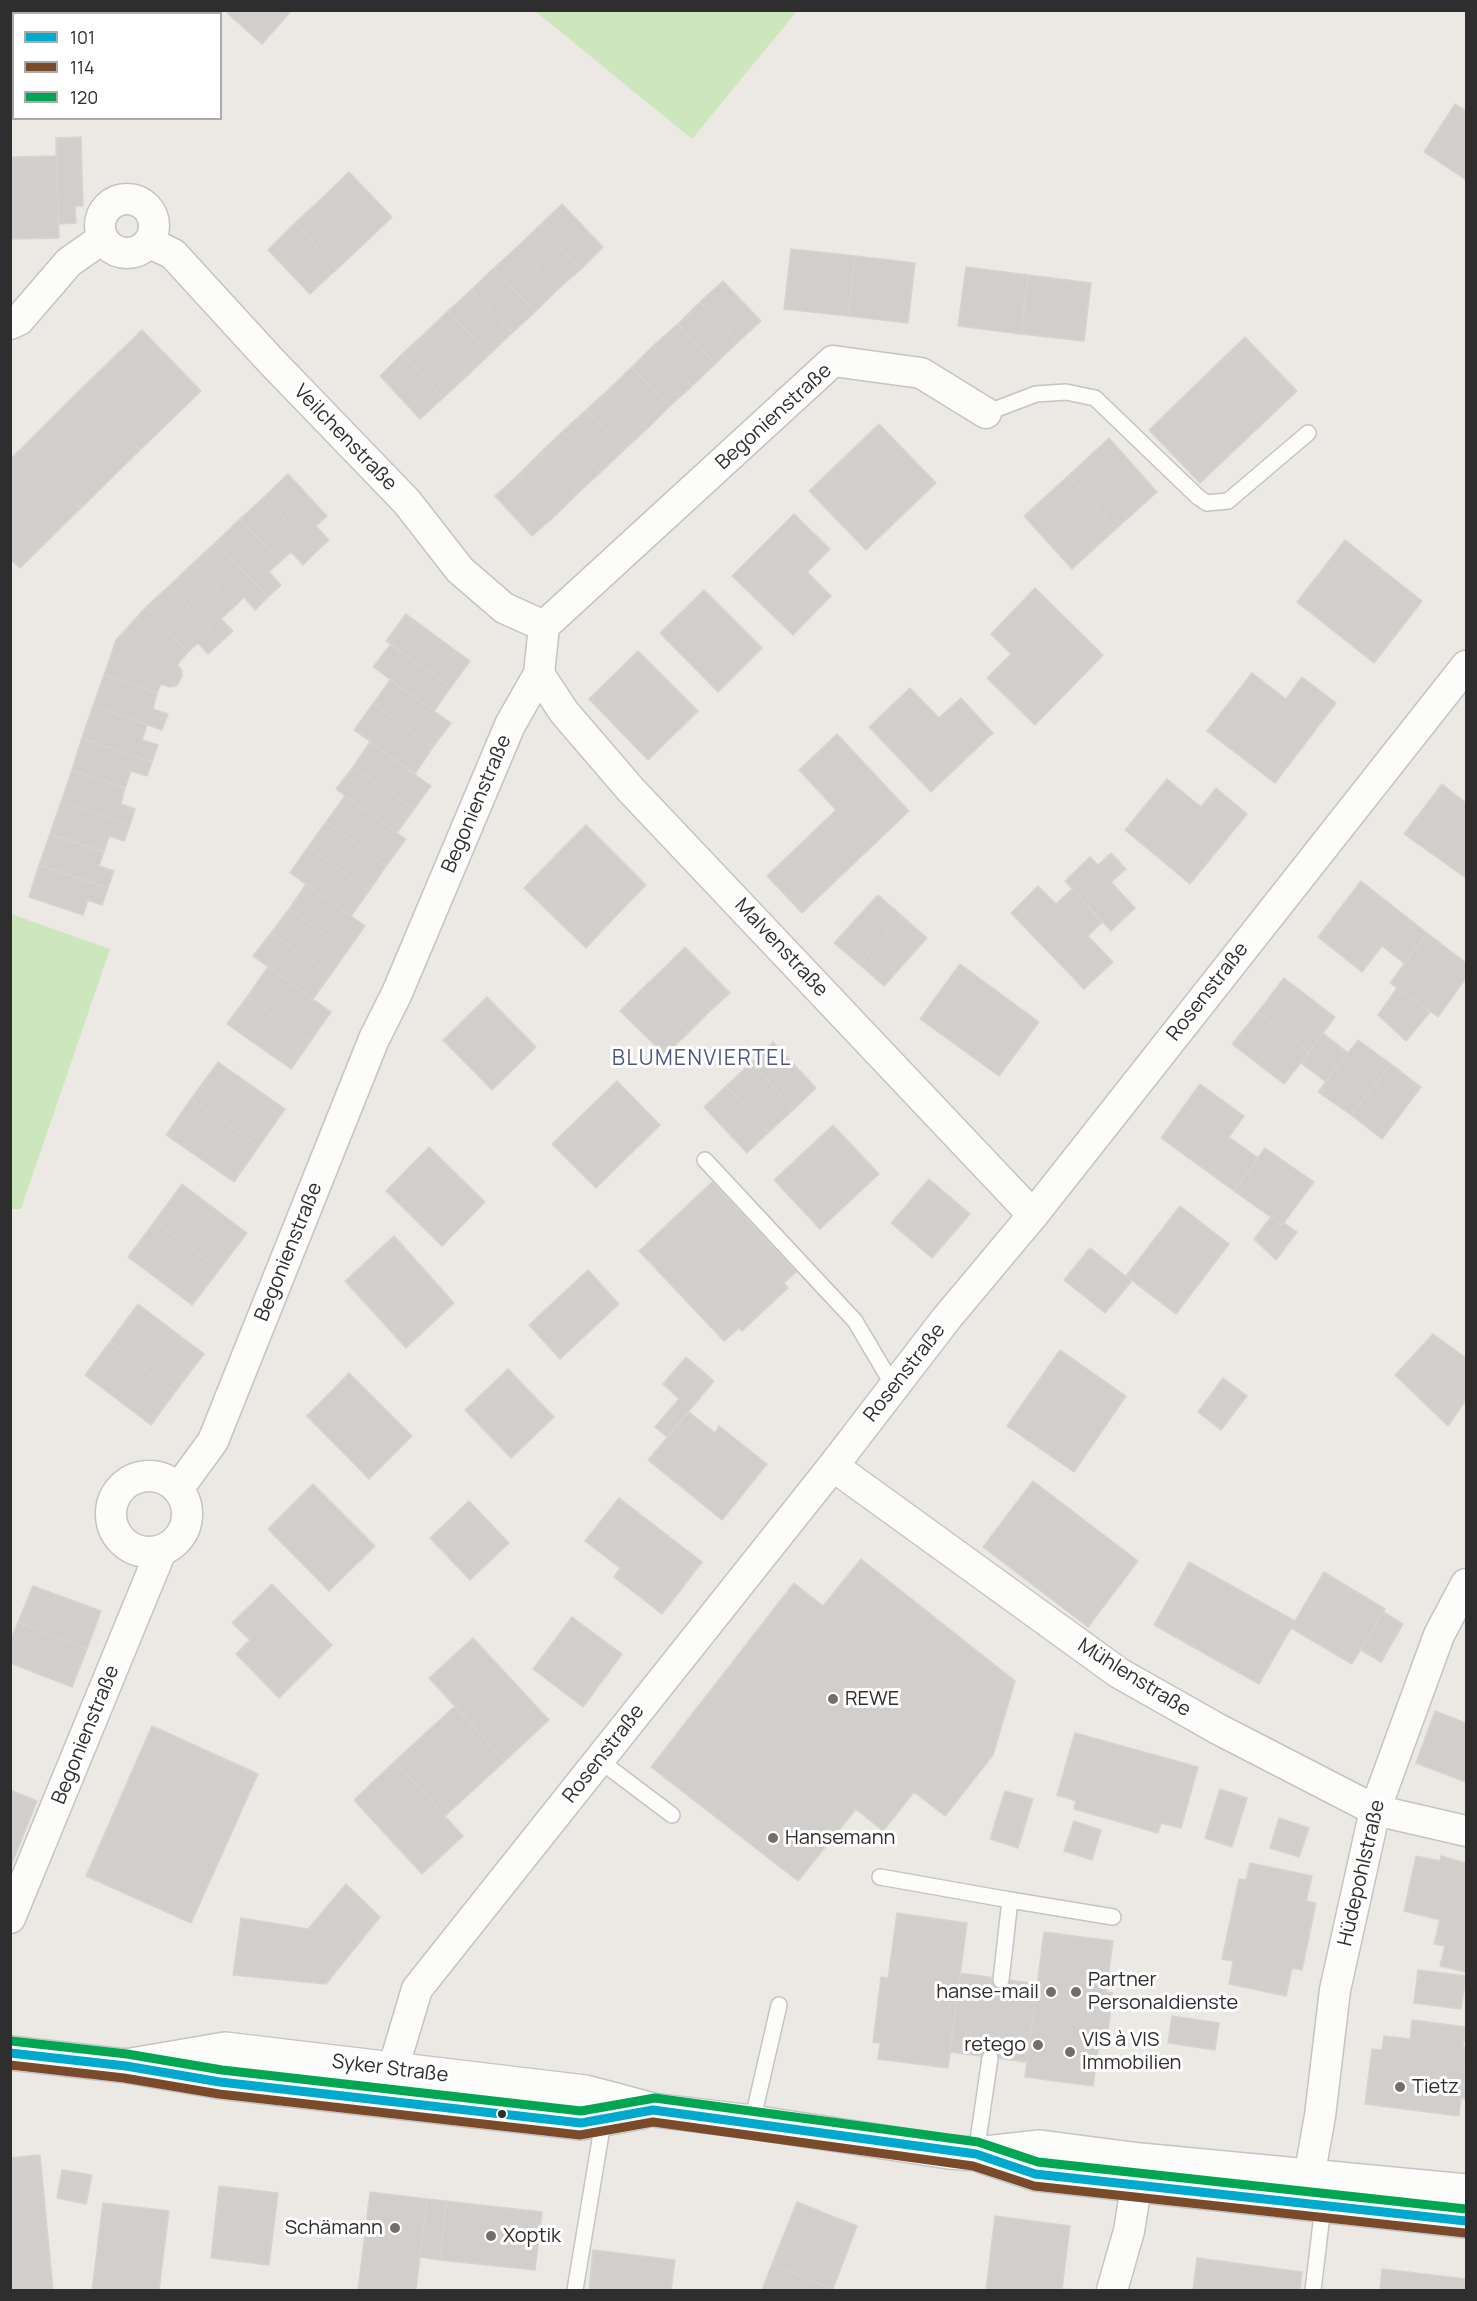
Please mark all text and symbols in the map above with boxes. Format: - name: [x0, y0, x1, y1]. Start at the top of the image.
- legend: [12, 12, 222, 120]
- text: 101: [70, 25, 95, 49]
- text: 114: [70, 55, 95, 79]
- text: 120: [70, 85, 98, 109]
- street label: Begonienstraße: [711, 359, 837, 475]
- street label: Veilchenstraße: [288, 380, 402, 496]
- street label: Begonienstraße: [437, 731, 517, 877]
- street label: Malvenstraße: [729, 894, 833, 1002]
- street label: Rosenstraße: [1162, 938, 1254, 1046]
- district label: BLUMENVIERTEL: [612, 1046, 792, 1072]
- street label: Begonienstraße: [250, 1179, 328, 1325]
- street label: Rosenstraße: [859, 1319, 951, 1427]
- street label: Mühlenstraße: [1073, 1634, 1195, 1722]
- street label: Begonienstraße: [47, 1662, 125, 1808]
- place label: REWE: [845, 1687, 899, 1711]
- marker: REWE: [826, 1692, 840, 1706]
- street label: Rosenstraße: [558, 1700, 650, 1808]
- street label: Hüdepohlstraße: [1334, 1798, 1390, 1948]
- place label: Hansemann: [785, 1826, 895, 1850]
- marker: Hansemann: [766, 1831, 780, 1845]
- place label: Partner Personaldienste: [1088, 1968, 1238, 2015]
- place label: hanse-mail: [936, 1980, 1039, 2004]
- marker: hanse-mail: [1044, 1985, 1058, 1999]
- marker: Partner Personaldienste: [1069, 1985, 1083, 1999]
- place label: VIS à VIS Immobilien: [1082, 2028, 1181, 2075]
- place label: retego: [964, 2033, 1026, 2057]
- marker: retego: [1031, 2038, 1045, 2052]
- marker: VIS à VIS Immobilien: [1063, 2045, 1077, 2059]
- street label: Syker Straße: [330, 2050, 450, 2088]
- place label: Tietz: [1412, 2075, 1459, 2099]
- marker: Tietz: [1393, 2080, 1407, 2094]
- unlabelled marker: [496, 2108, 508, 2120]
- place label: Schämann: [285, 2216, 383, 2240]
- marker: Schämann: [388, 2221, 402, 2235]
- place label: Xoptik: [503, 2224, 561, 2248]
- marker: Xoptik: [484, 2229, 498, 2243]

